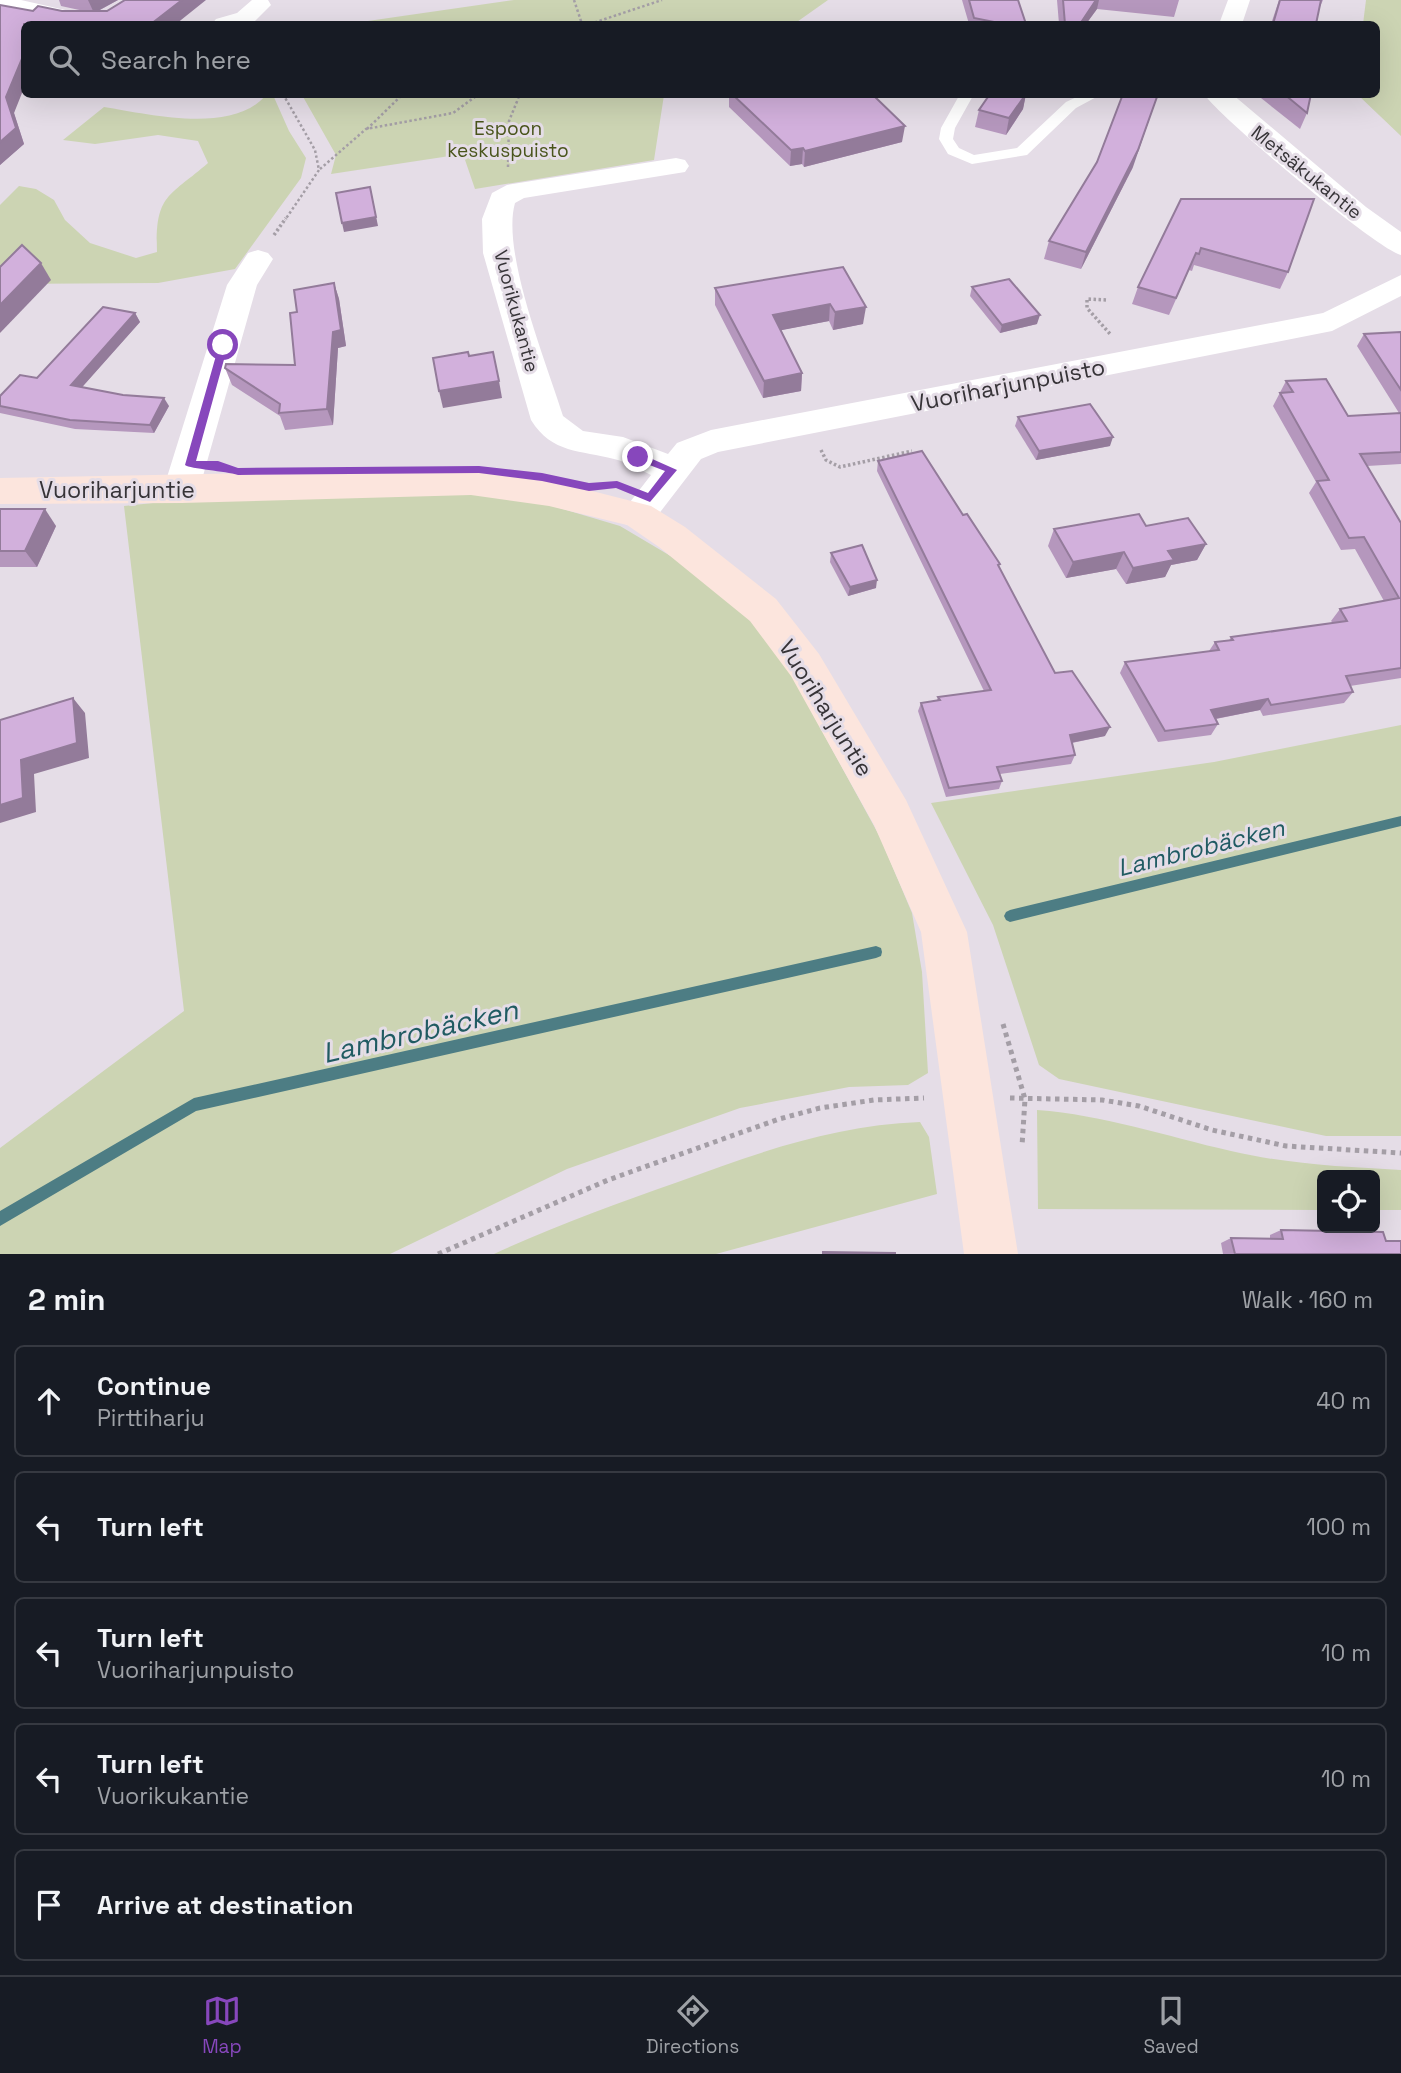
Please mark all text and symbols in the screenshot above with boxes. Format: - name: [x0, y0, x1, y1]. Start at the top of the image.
- search box: [21, 21, 1380, 98]
- icon: search: [45, 41, 83, 79]
- text: Search here: [101, 43, 251, 77]
- park label: Espoon keskuspuisto: [447, 116, 569, 163]
- street label: Metsäkukantie: [1246, 120, 1367, 225]
- street label: Vuorikukantie: [488, 247, 545, 375]
- route start: [207, 329, 238, 360]
- street label: Vuoriharjunpuisto: [908, 351, 1108, 419]
- route end: [622, 441, 653, 472]
- street label: Vuoriharjuntie: [39, 475, 195, 505]
- street label: Vuoriharjuntie: [772, 634, 880, 782]
- water label: Lambrobäcken: [1114, 811, 1289, 883]
- water label: Lambrobäcken: [319, 991, 522, 1071]
- map controls: [1317, 1170, 1380, 1233]
- button: locate: [1317, 1170, 1380, 1233]
- text: 2 min: [28, 1280, 106, 1319]
- text: Walk · 160 m: [1242, 1285, 1373, 1315]
- text: Continue: [97, 1369, 211, 1403]
- icon: ahead: [30, 1382, 68, 1420]
- text: 40 m: [1316, 1386, 1371, 1416]
- text: Pirttiharju: [97, 1403, 205, 1433]
- icon: left: [30, 1508, 68, 1546]
- text: Turn left: [97, 1510, 204, 1544]
- text: 100 m: [1306, 1512, 1371, 1542]
- text: Turn left: [97, 1621, 204, 1655]
- icon: left: [30, 1634, 68, 1672]
- text: 10 m: [1321, 1638, 1371, 1668]
- text: Vuoriharjunpuisto: [97, 1655, 294, 1685]
- text: Turn left: [97, 1747, 204, 1781]
- icon: left: [30, 1760, 68, 1798]
- text: 10 m: [1321, 1764, 1371, 1794]
- text: Vuorikukantie: [97, 1781, 249, 1811]
- icon: arrive: [30, 1886, 68, 1924]
- text: Arrive at destination: [97, 1888, 354, 1922]
- tab: Map: [202, 1992, 242, 2059]
- tab: Directions: [646, 1992, 739, 2059]
- tab: Saved: [1143, 1992, 1199, 2059]

